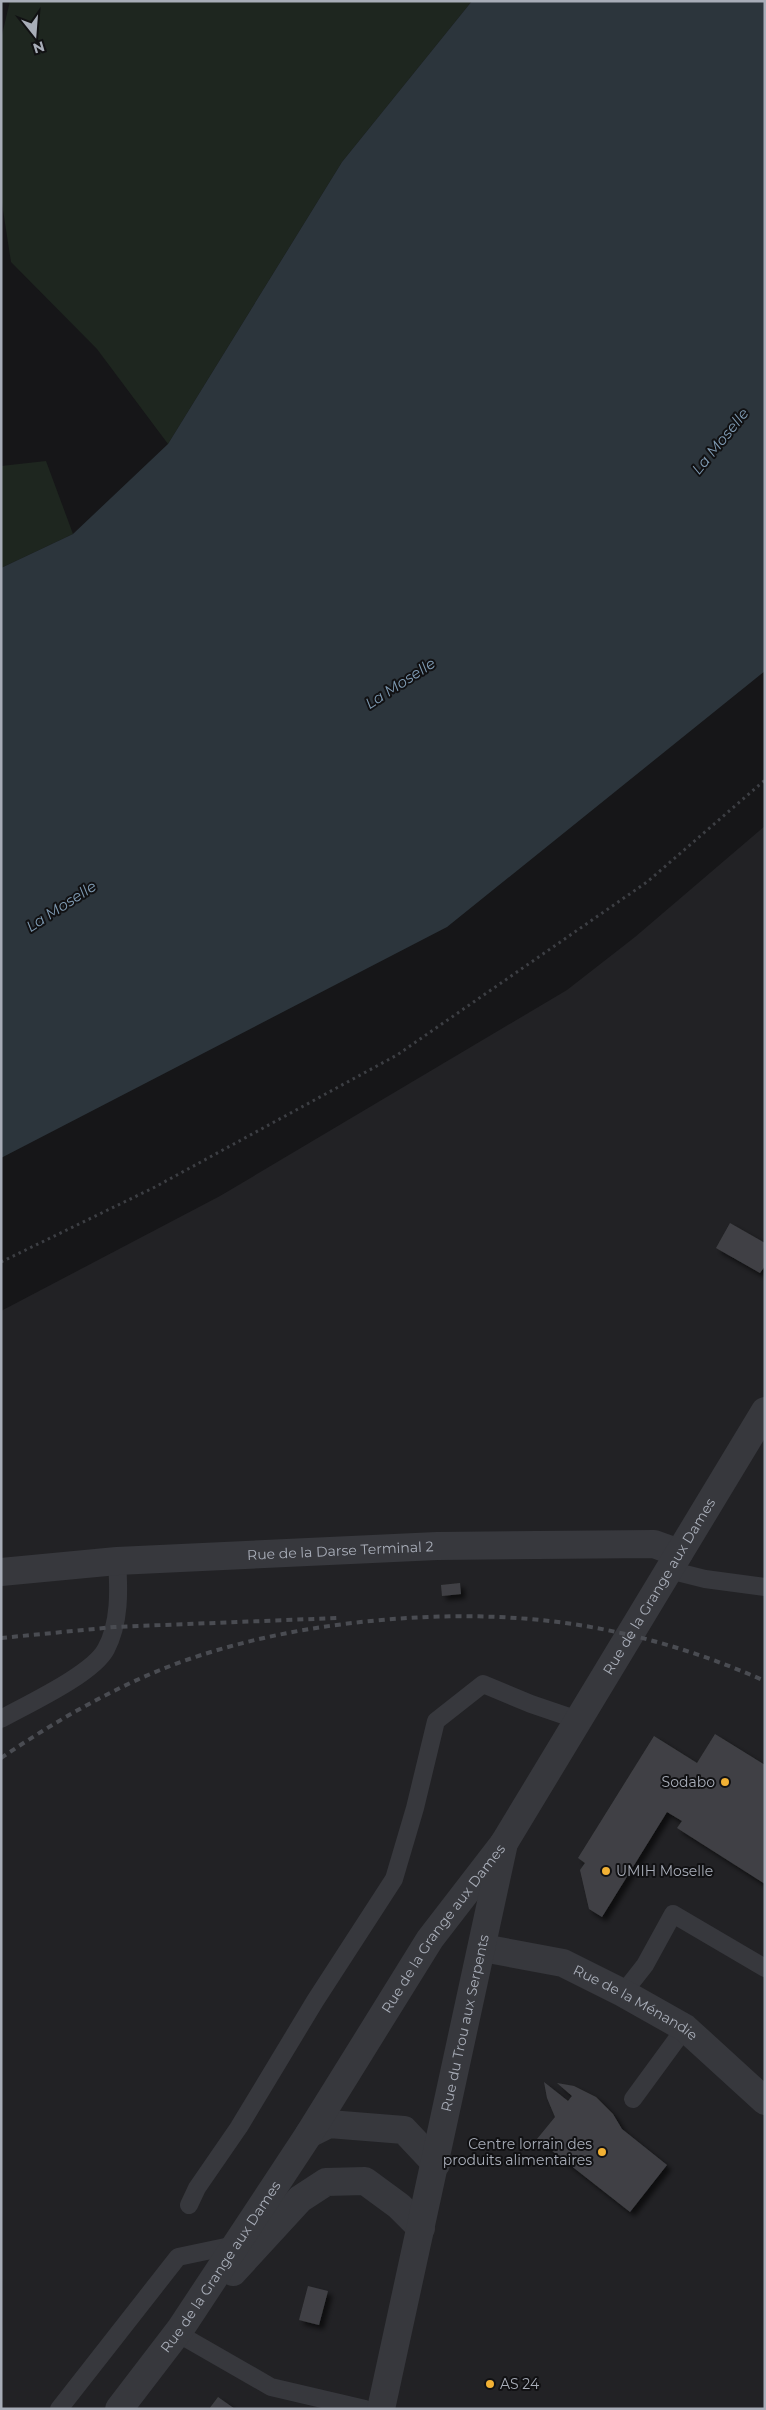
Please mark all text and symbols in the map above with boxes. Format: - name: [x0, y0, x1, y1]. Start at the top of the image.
- north arrow: [10, 10, 60, 60]
- text: N: [31, 37, 47, 58]
- water label: La Moselle: [687, 404, 753, 478]
- water label: La Moselle: [361, 653, 439, 713]
- water label: La Moselle: [22, 876, 100, 936]
- street label: Rue de la Grange aux Dames: [599, 1495, 719, 1678]
- street label: Rue de la Darse Terminal 2: [247, 1537, 434, 1564]
- place label: Sodabo: [662, 1773, 715, 1791]
- marker: Sodabo: [719, 1776, 731, 1788]
- street label: Rue de la Grange aux Dames: [377, 1840, 509, 2016]
- place label: UMIH Moselle: [616, 1862, 713, 1880]
- marker: UMIH Moselle: [600, 1865, 612, 1877]
- street label: Rue du Trou aux Serpents: [437, 1933, 493, 2113]
- street label: Rue de la Ménandie: [570, 1961, 702, 2044]
- place label: Centre lorrain des produits alimentaires: [443, 2135, 592, 2169]
- marker: Centre lorrain des produits alimentaires: [596, 2146, 608, 2158]
- street label: Rue de la Grange aux Dames: [156, 2177, 285, 2356]
- place label: AS 24: [500, 2375, 540, 2393]
- marker: AS 24: [484, 2378, 496, 2390]

